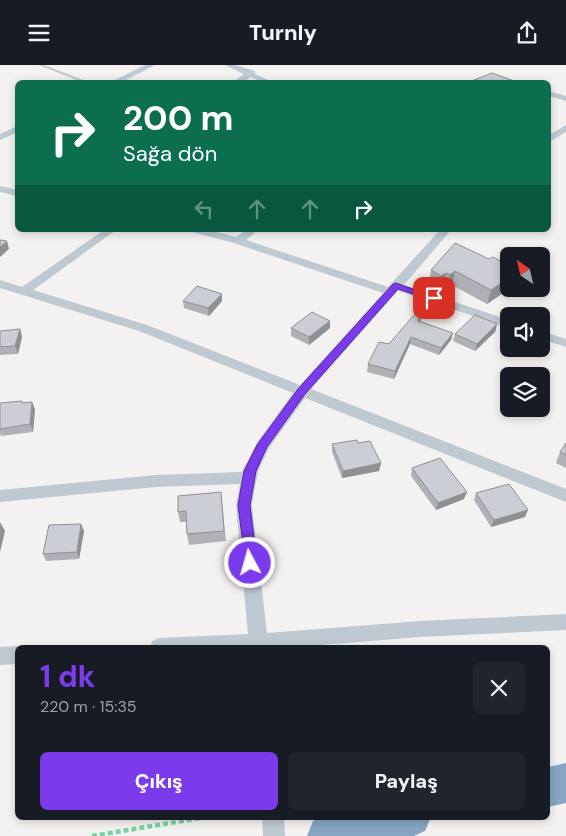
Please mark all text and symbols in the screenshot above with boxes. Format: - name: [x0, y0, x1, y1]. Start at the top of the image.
- text: Turnly: [249, 18, 317, 47]
- icon: menu: [25, 19, 53, 47]
- icon: share: [513, 19, 541, 47]
- text: 200 m: [123, 95, 234, 141]
- icon: right: [40, 100, 105, 165]
- text: Sağa dön: [123, 139, 217, 168]
- icon: left: [190, 195, 218, 223]
- icon: ahead: [243, 195, 271, 223]
- icon: ahead: [296, 195, 324, 223]
- icon: right: [349, 195, 377, 223]
- north arrow: [500, 247, 550, 297]
- map controls: [500, 247, 550, 417]
- pin: [413, 277, 455, 319]
- icon: arrive: [420, 284, 448, 312]
- button: sound: [500, 307, 550, 357]
- button: layers: [500, 367, 550, 417]
- position arrow: [223, 536, 275, 588]
- text: 1 dk: [40, 657, 95, 696]
- button: close: [473, 662, 525, 714]
- text: 220 m · 15:35: [40, 696, 137, 717]
- button: Çıkış: [40, 752, 278, 810]
- button: Paylaş: [288, 752, 525, 810]

